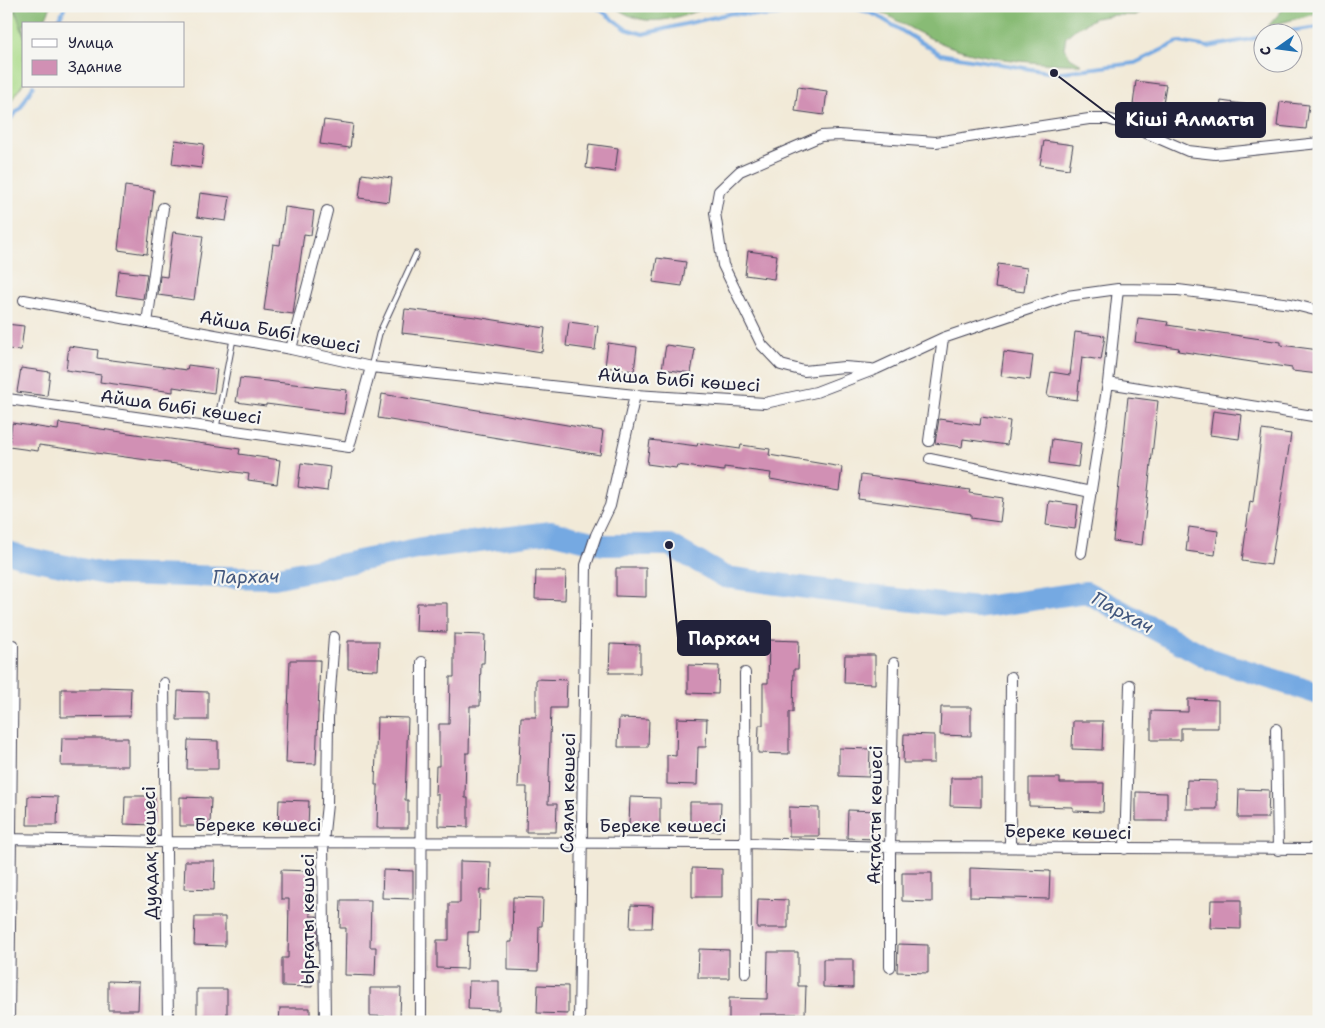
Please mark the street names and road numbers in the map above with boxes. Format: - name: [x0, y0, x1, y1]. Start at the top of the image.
- street label: Айша Бибі көшесі: [198, 305, 362, 359]
- street label: Айша Бибі көшесі: [597, 362, 761, 398]
- street label: Айша бибі көшесі: [99, 384, 263, 430]
- street label: Саялы көшесі: [555, 732, 581, 854]
- street label: Ақтасты көшесі: [862, 745, 888, 885]
- street label: Дуадақ көшесі: [137, 786, 163, 920]
- street label: Береке көшесі: [194, 813, 322, 837]
- street label: Береке көшесі: [599, 814, 727, 838]
- street label: Береке көшесі: [1004, 819, 1132, 845]
- street label: Ырғаты көшесі: [296, 853, 320, 985]

